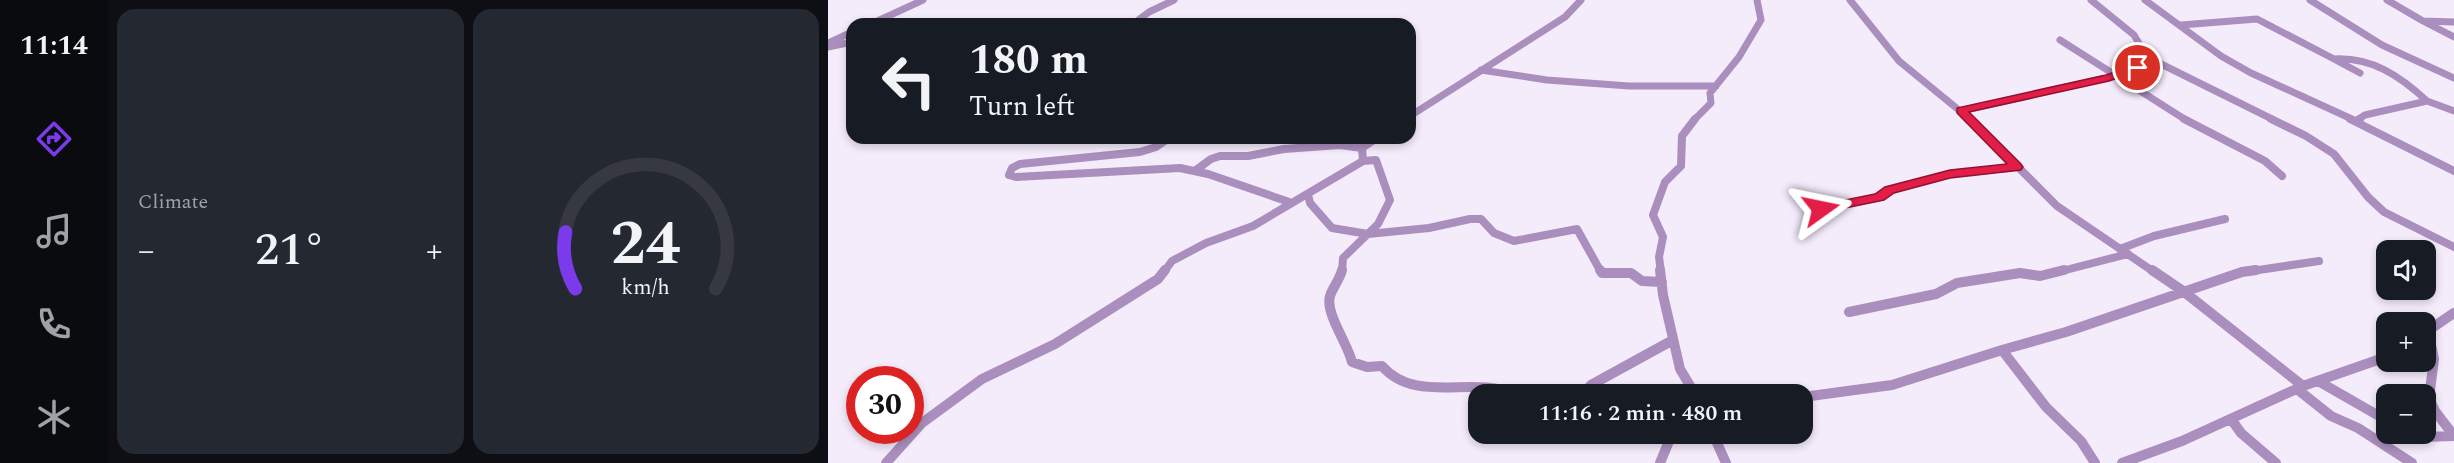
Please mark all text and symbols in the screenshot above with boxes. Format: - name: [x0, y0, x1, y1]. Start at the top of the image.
- text: 11:14: [20, 25, 88, 67]
- text: 180 m: [969, 29, 1088, 92]
- icon: left: [870, 42, 948, 120]
- pin: [2112, 42, 2163, 93]
- icon: arrive: [2121, 51, 2154, 84]
- text: Turn left: [969, 86, 1075, 128]
- icon: directions: [33, 118, 75, 160]
- position arrow: [1789, 177, 1853, 241]
- text: Climate: [138, 187, 208, 217]
- text: 24: [611, 197, 681, 292]
- icon: music: [33, 210, 75, 252]
- text: 21°: [255, 216, 326, 285]
- text: −: [138, 226, 155, 276]
- text: +: [426, 226, 443, 276]
- map controls: [2376, 240, 2436, 444]
- button: sound: [2376, 240, 2436, 300]
- text: km/h: [622, 271, 670, 304]
- icon: phone: [33, 303, 75, 345]
- button: +: [2376, 312, 2436, 372]
- speed limit sign: 30: [846, 366, 924, 444]
- button: −: [2376, 384, 2436, 444]
- icon: climate: [33, 396, 75, 438]
- text: 11:16 · 2 min · 480 m: [1539, 397, 1742, 430]

